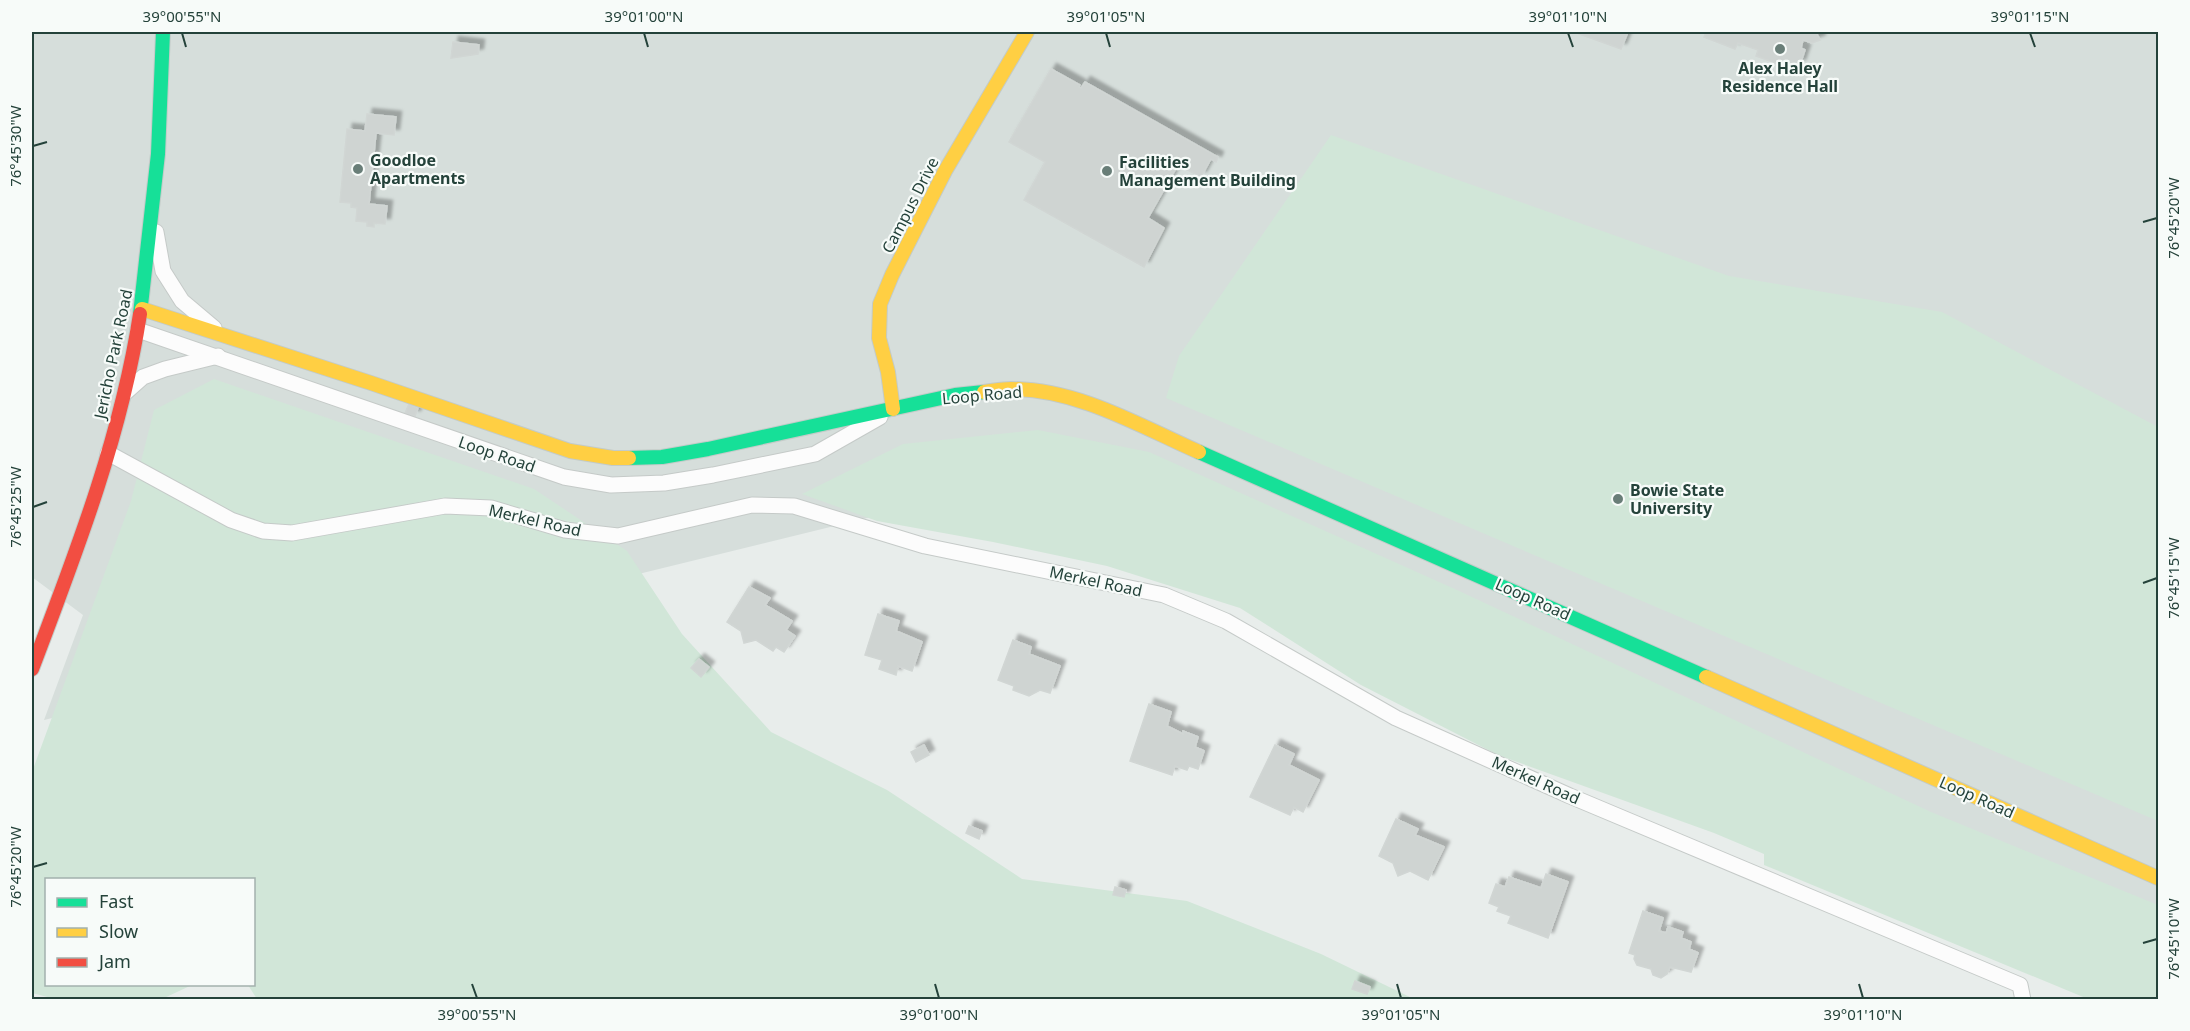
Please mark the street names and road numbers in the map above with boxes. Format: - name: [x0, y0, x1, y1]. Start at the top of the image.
- street label: Campus Drive: [876, 153, 944, 257]
- street label: Jericho Park Road: [88, 287, 137, 423]
- street label: Loop Road: [941, 381, 1023, 409]
- street label: Loop Road: [456, 431, 538, 477]
- street label: Merkel Road: [487, 499, 583, 541]
- street label: Merkel Road: [1048, 560, 1144, 602]
- street label: Loop Road: [1492, 573, 1574, 625]
- street label: Merkel Road: [1488, 751, 1584, 809]
- street label: Loop Road: [1936, 771, 2018, 823]

